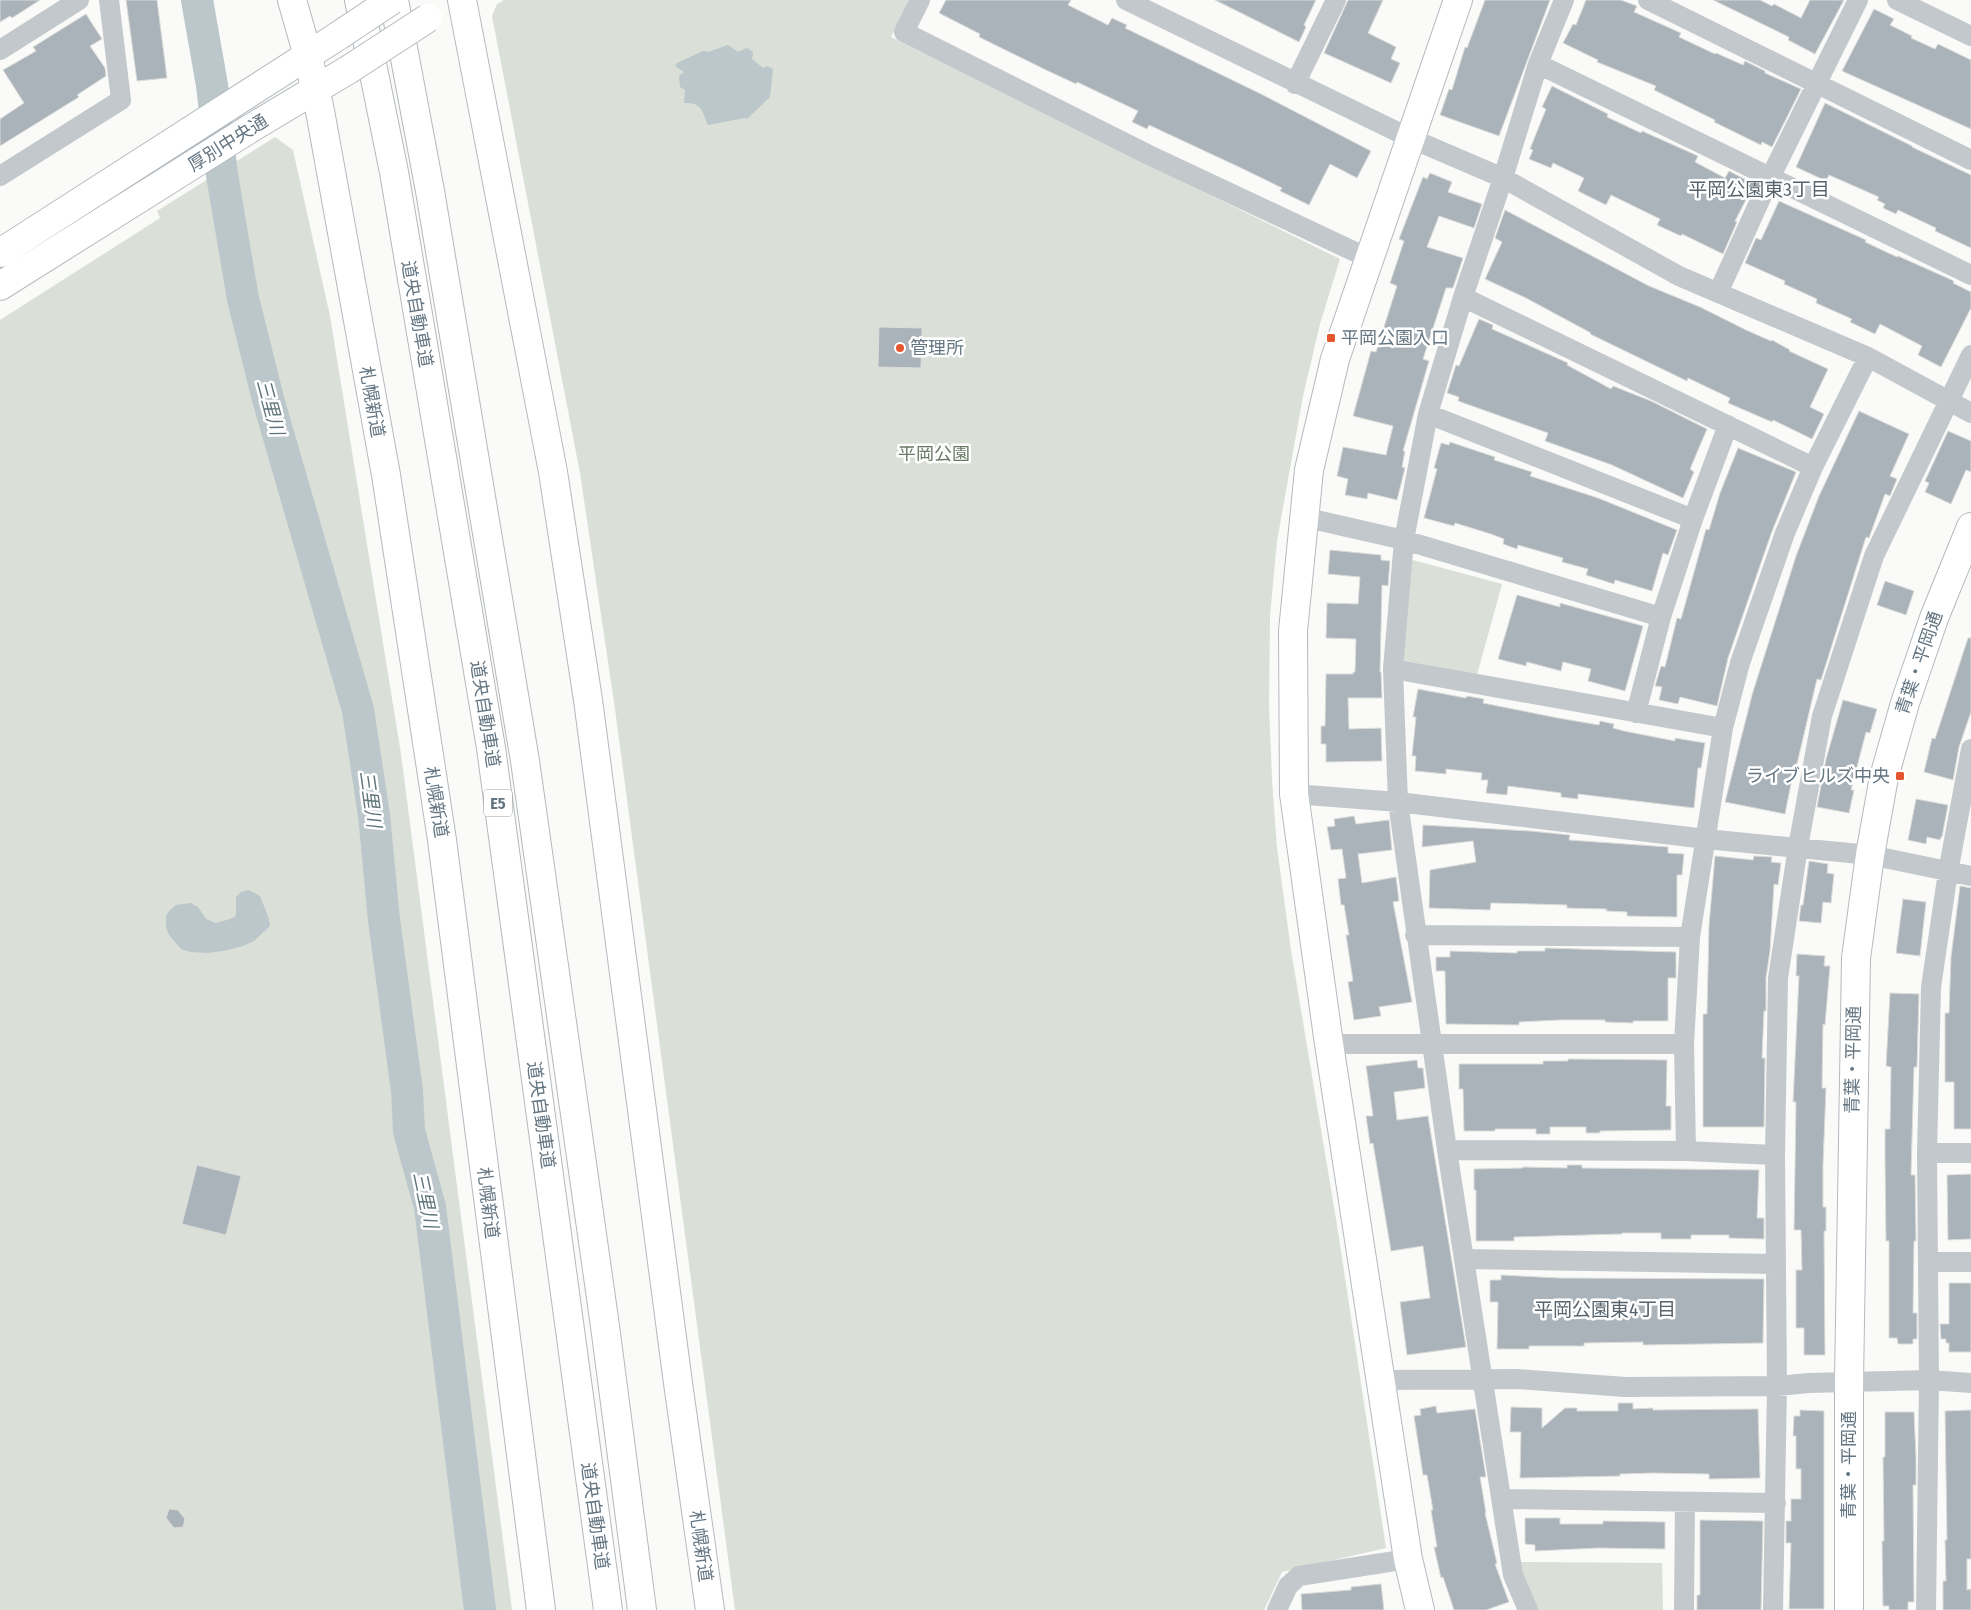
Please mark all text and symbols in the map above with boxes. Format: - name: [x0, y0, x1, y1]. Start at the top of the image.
- street label: 厚別中央通: [184, 110, 272, 176]
- district label: 平岡公園東3丁目: [1688, 178, 1830, 201]
- street label: 道央自動車道: [397, 259, 437, 369]
- place label: 平岡公園入口: [1341, 327, 1449, 349]
- marker: 平岡公園入口: [1325, 332, 1337, 344]
- place label: 管理所: [910, 337, 964, 359]
- marker: 管理所: [894, 342, 906, 354]
- street label: 札幌新道: [355, 365, 389, 439]
- water label: 三里川: [252, 377, 290, 440]
- park label: 平岡公園: [898, 443, 970, 465]
- street label: 青葉・平岡通: [1891, 608, 1947, 718]
- street label: 道央自動車道: [466, 659, 504, 769]
- street label: 札幌新道: [420, 765, 452, 839]
- place label: ライブヒルズ中央: [1746, 765, 1890, 787]
- water label: 三里川: [355, 769, 386, 831]
- marker: ライブヒルズ中央: [1894, 770, 1906, 782]
- road number: E5: [484, 790, 512, 816]
- street label: 青葉・平岡通: [1841, 1006, 1865, 1114]
- street label: 道央自動車道: [523, 1060, 559, 1170]
- street label: 札幌新道: [473, 1166, 503, 1240]
- water label: 三里川: [408, 1170, 443, 1232]
- district label: 平岡公園東4丁目: [1534, 1298, 1676, 1321]
- street label: 青葉・平岡通: [1838, 1411, 1860, 1519]
- street label: 道央自動車道: [577, 1461, 613, 1571]
- street label: 札幌新道: [685, 1509, 717, 1583]

